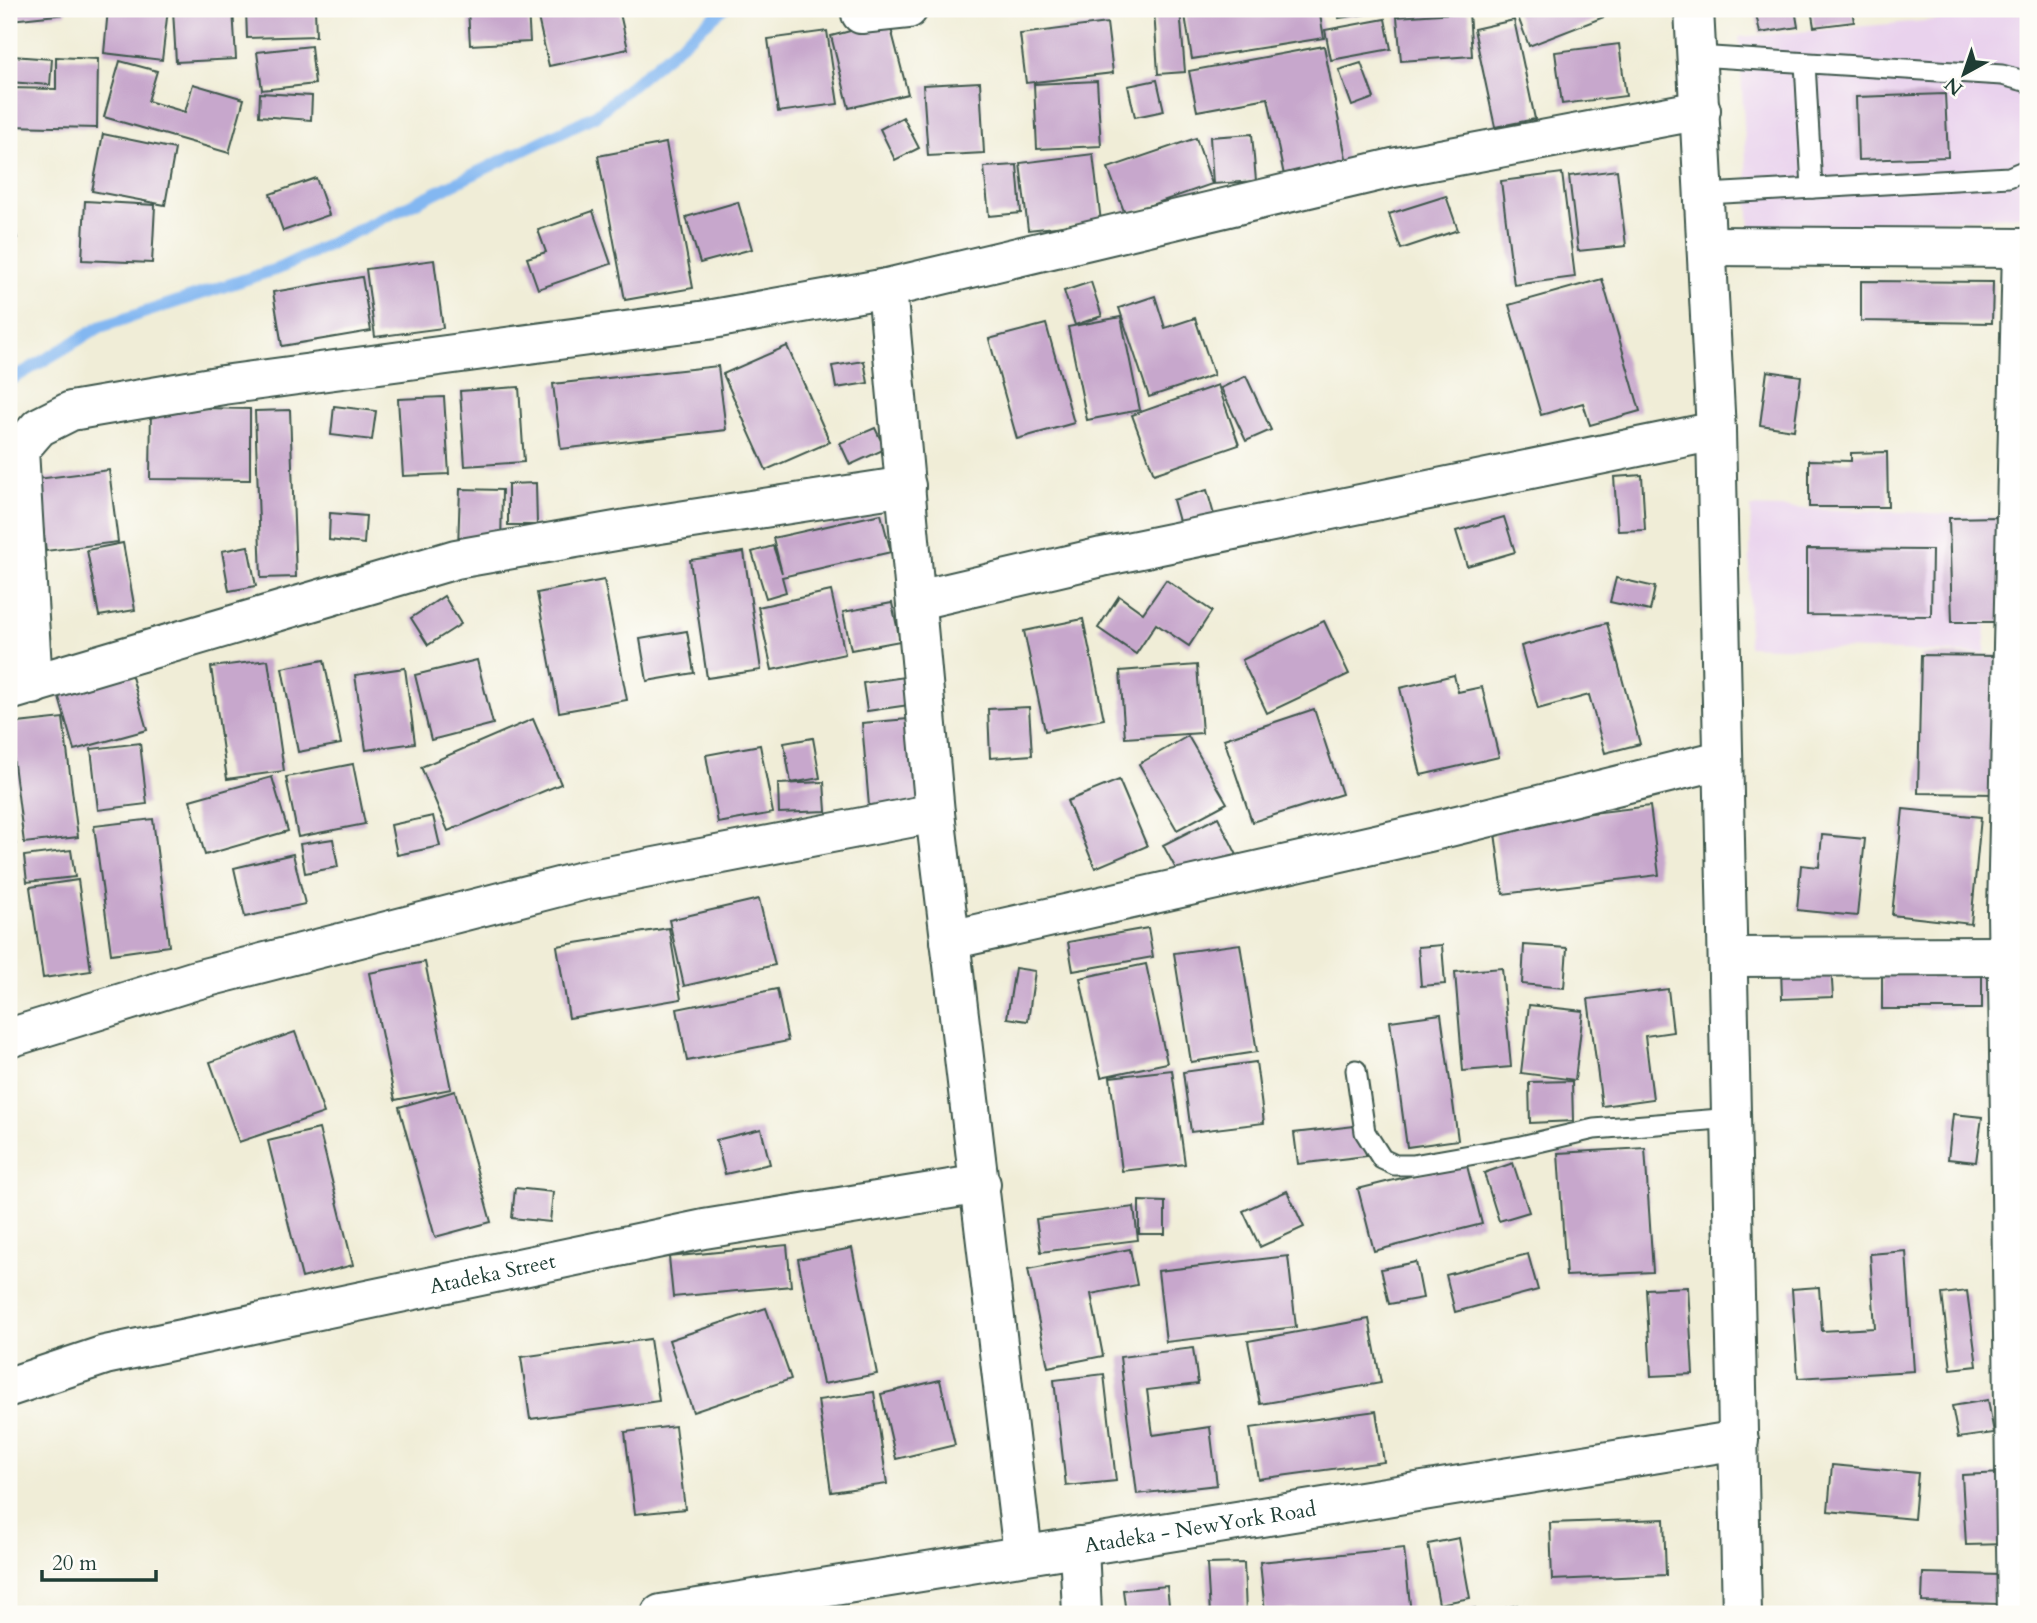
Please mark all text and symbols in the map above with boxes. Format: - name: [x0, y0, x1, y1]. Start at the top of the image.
- north arrow: [1928, 38, 1998, 108]
- text: N: [1939, 71, 1968, 102]
- street label: Atadeka Street: [427, 1246, 558, 1301]
- street label: Atadeka - NewYork Road: [1082, 1494, 1318, 1560]
- scale bar: [42, 1539, 156, 1583]
- text: 20 m: [52, 1549, 97, 1578]

